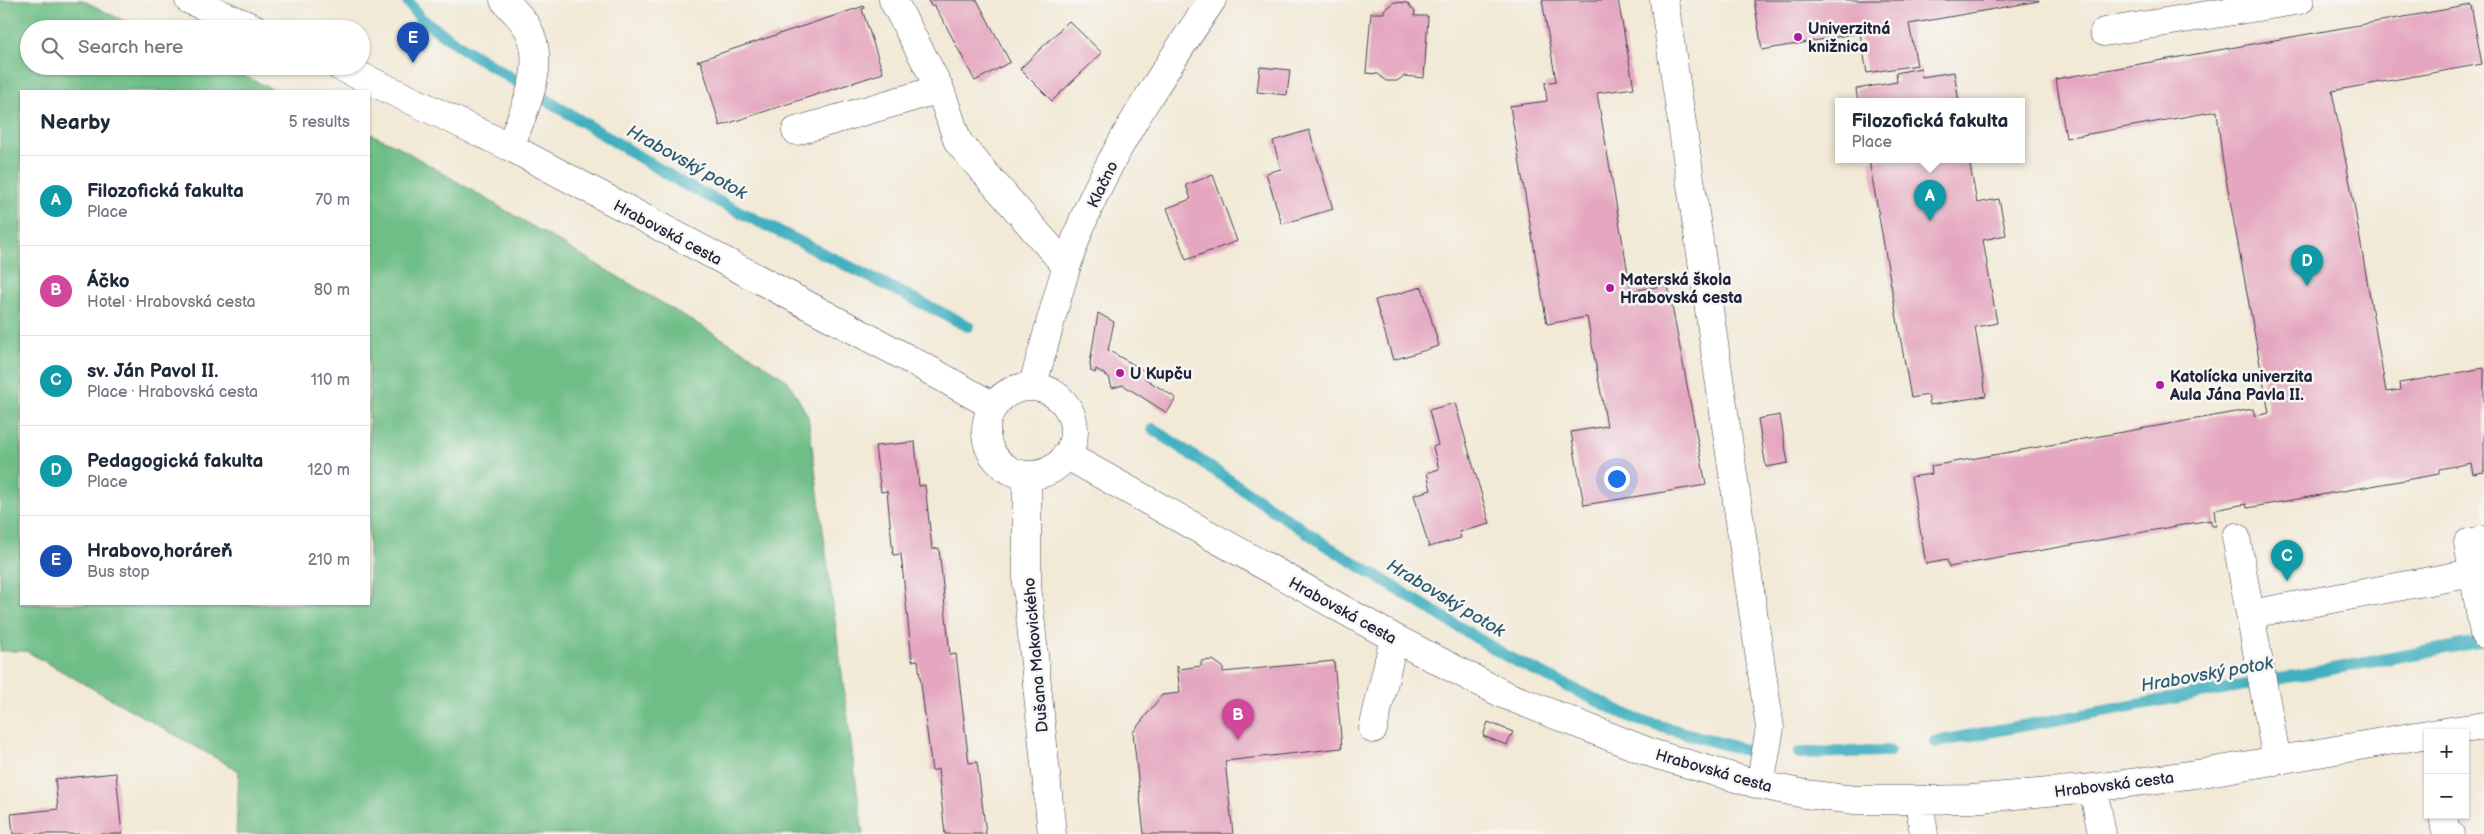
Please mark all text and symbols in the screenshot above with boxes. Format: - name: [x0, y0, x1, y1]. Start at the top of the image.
- search box: [20, 20, 370, 75]
- place label: Univerzitná knižnica: [1808, 20, 1890, 57]
- pin: E: [397, 22, 429, 63]
- marker: Univerzitná knižnica: [1792, 31, 1804, 43]
- icon: search: [38, 34, 66, 62]
- text: Search here: [78, 36, 183, 59]
- popup: [1835, 98, 2025, 163]
- text: Nearby: [40, 110, 110, 135]
- text: Filozofická fakulta: [1852, 110, 2008, 133]
- text: 5 results: [288, 113, 350, 132]
- water label: Hrabovský potok: [623, 121, 751, 205]
- text: Place: [1852, 133, 1892, 152]
- street label: Klačno: [1084, 158, 1123, 211]
- text: Filozofická fakulta: [87, 180, 244, 203]
- pin: A: [1914, 180, 1946, 221]
- text: A: [51, 191, 61, 210]
- text: 70 m: [315, 191, 350, 210]
- street label: Hrabovská cesta: [610, 197, 725, 270]
- text: Place: [87, 203, 128, 222]
- pin: D: [2291, 245, 2323, 286]
- text: Áčko: [87, 270, 130, 293]
- place label: Materská škola Hrabovská cesta: [1620, 271, 1742, 308]
- text: B: [50, 281, 62, 300]
- text: 80 m: [314, 281, 350, 300]
- marker: Materská škola Hrabovská cesta: [1604, 282, 1616, 294]
- text: Hotel · Hrabovská cesta: [87, 293, 256, 312]
- text: sv. Ján Pavol II.: [87, 360, 218, 383]
- place label: U Kupču: [1130, 365, 1192, 384]
- marker: U Kupču: [1114, 367, 1126, 379]
- place label: Katolícka univerzita Aula Jána Pavla II.: [2169, 368, 2313, 405]
- text: C: [50, 371, 62, 390]
- text: 110 m: [311, 371, 350, 390]
- marker: Katolícka univerzita Aula Jána Pavla II.: [2154, 379, 2166, 391]
- text: Place · Hrabovská cesta: [87, 383, 258, 402]
- text: Pedagogická fakulta: [87, 450, 264, 473]
- text: D: [50, 461, 62, 480]
- text: 120 m: [307, 461, 350, 480]
- your location: [1604, 466, 1630, 492]
- text: Place: [87, 473, 128, 492]
- text: Hrabovo,horáreň: [87, 540, 232, 563]
- pin: C: [2271, 540, 2303, 581]
- text: E: [51, 551, 61, 570]
- text: 210 m: [308, 551, 350, 570]
- water label: Hrabovský potok: [1383, 555, 1510, 643]
- text: Bus stop: [87, 563, 150, 582]
- street label: Hrabovská cesta: [1285, 574, 1399, 649]
- street label: Dušana Makovického: [1020, 577, 1053, 733]
- water label: Hrabovský potok: [2139, 652, 2276, 696]
- pin: B: [1222, 699, 1254, 740]
- map controls: [2424, 729, 2469, 819]
- button: +: [2424, 729, 2469, 774]
- street label: Hrabovská cesta: [1653, 746, 1774, 797]
- street label: Hrabovská cesta: [2053, 769, 2175, 802]
- button: −: [2424, 774, 2469, 819]

